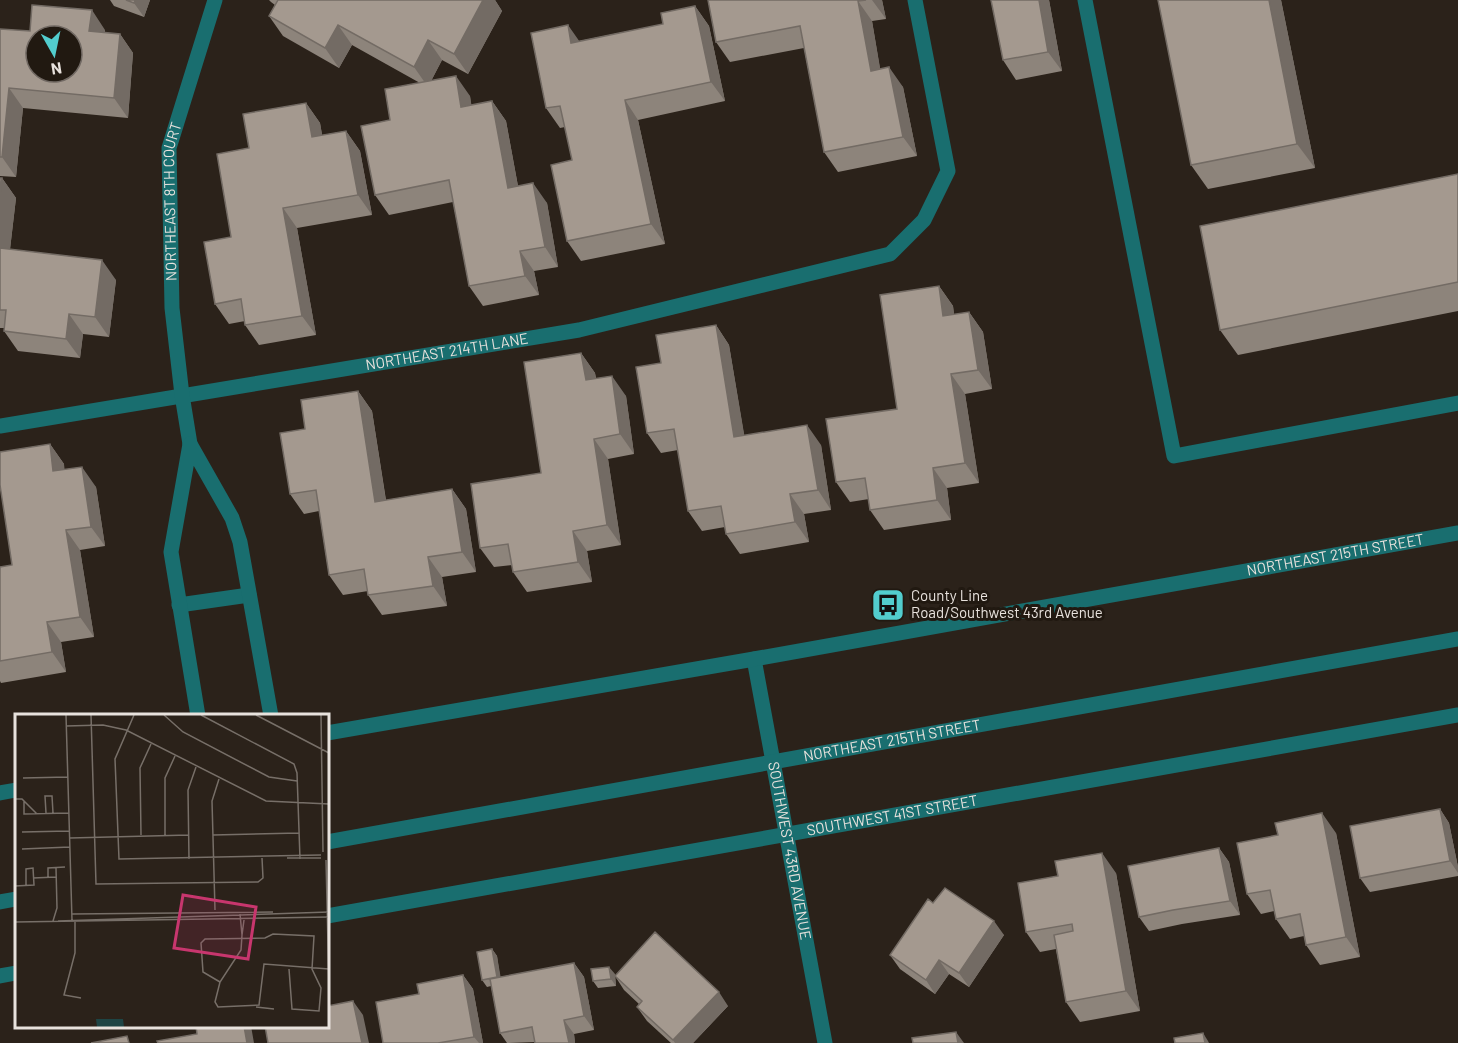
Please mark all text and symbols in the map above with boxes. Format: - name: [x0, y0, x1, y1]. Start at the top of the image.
- north arrow: [24, 24, 84, 84]
- text: N: [50, 59, 63, 80]
- street label: NORTHEAST 8TH COURT: [159, 120, 185, 281]
- street label: NORTHEAST 214TH LANE: [364, 329, 529, 373]
- street label: NORTHEAST 215TH STREET: [1245, 529, 1425, 579]
- place label: County Line Road/Southwest 43rd Avenue: [911, 586, 1103, 621]
- bus stop icon: County Line Road/Southwest 43rd Avenue: [870, 587, 906, 623]
- inset map: [15, 714, 328, 1028]
- street label: NORTHEAST 215TH STREET: [802, 715, 982, 764]
- street label: SOUTHWEST 43RD AVENUE: [765, 760, 816, 941]
- street label: SOUTHWEST 41ST STREET: [805, 791, 979, 839]

